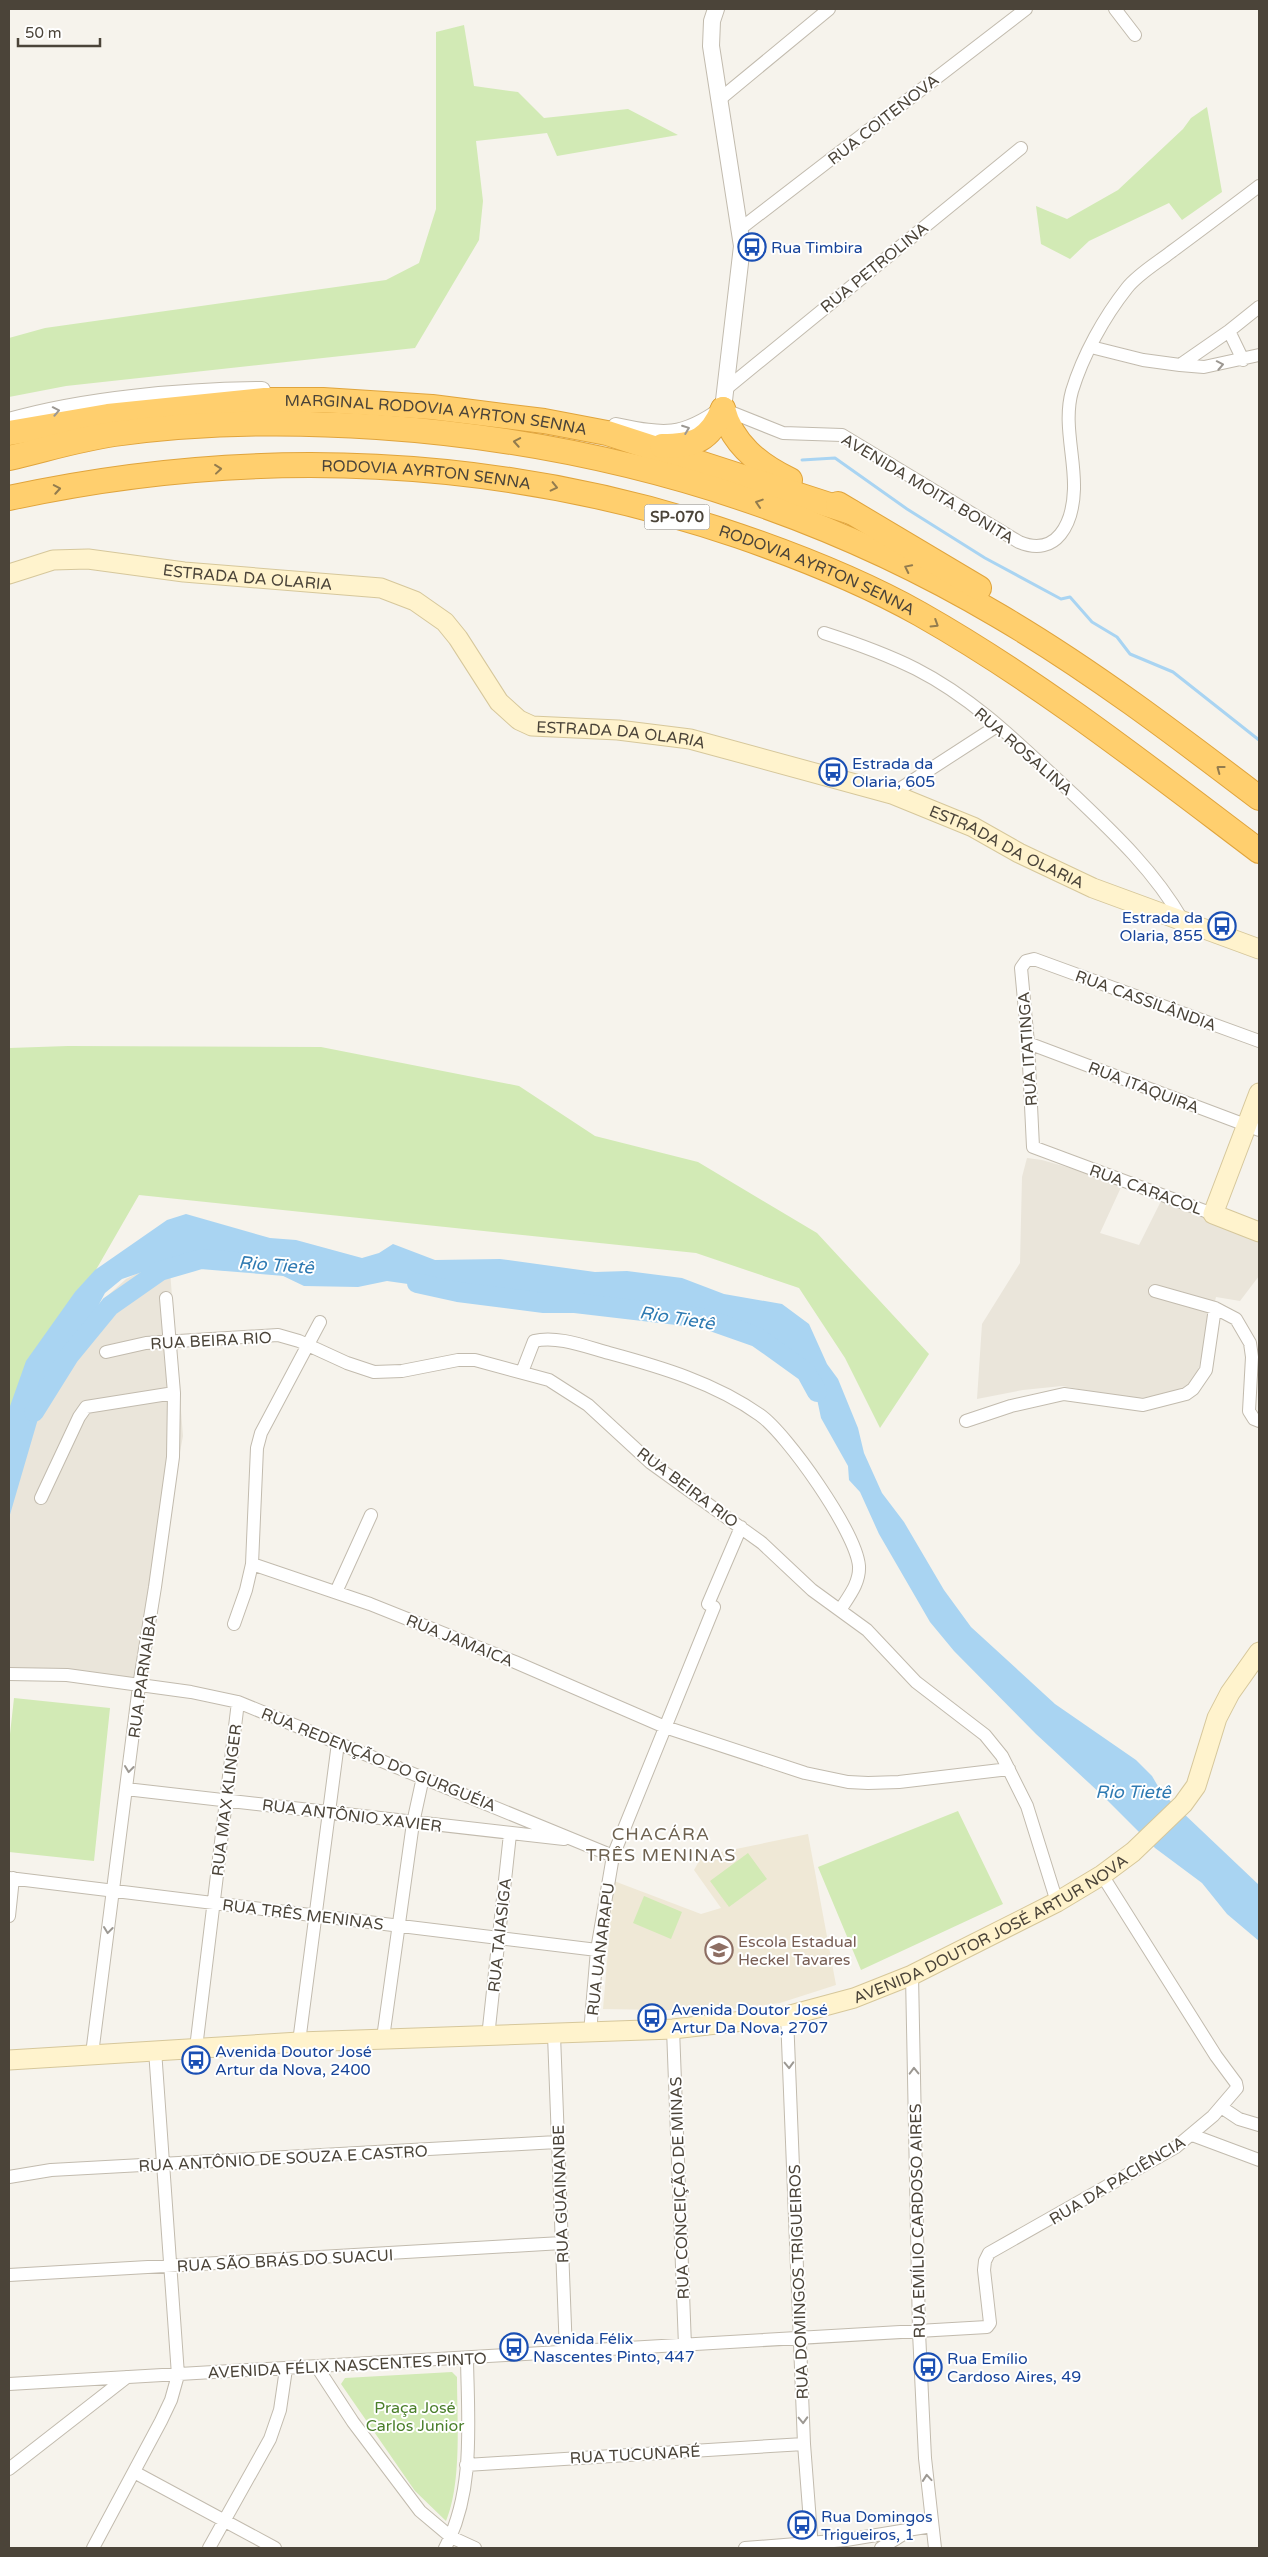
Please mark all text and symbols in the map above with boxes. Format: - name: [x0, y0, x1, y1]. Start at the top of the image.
- scale bar: [18, 15, 100, 47]
- text: 50 m: [25, 24, 62, 42]
- street label: RUA COITENOVA: [824, 70, 943, 169]
- street label: RUA PETROLINA: [817, 218, 933, 317]
- bus stop icon: Rua Timbira: [737, 232, 767, 262]
- place label: Rua Timbira: [771, 238, 863, 258]
- one-way arrow: [1216, 360, 1224, 370]
- street label: MARGINAL RODOVIA AYRTON SENNA: [285, 391, 589, 440]
- one-way arrow: [52, 406, 61, 416]
- one-way arrow: [681, 425, 690, 435]
- street label: AVENIDA MOITA BONITA: [838, 429, 1017, 548]
- one-way arrow: [513, 437, 521, 447]
- street label: RODOVIA AYRTON SENNA: [321, 456, 533, 494]
- one-way arrow: [214, 464, 222, 475]
- one-way arrow: [549, 481, 558, 492]
- one-way arrow: [52, 485, 61, 495]
- one-way arrow: [755, 499, 764, 509]
- road number: SP-070: [644, 504, 710, 530]
- street label: RODOVIA AYRTON SENNA: [716, 521, 918, 620]
- street label: ESTRADA DA OLARIA: [162, 560, 333, 595]
- one-way arrow: [904, 563, 913, 574]
- one-way arrow: [930, 617, 939, 627]
- street label: RUA ROSALINA: [970, 704, 1077, 800]
- street label: ESTRADA DA OLARIA: [536, 717, 708, 754]
- place label: Estrada da Olaria, 605: [852, 754, 935, 792]
- bus stop icon: Estrada da Olaria, 605: [818, 757, 848, 787]
- one-way arrow: [1216, 766, 1226, 775]
- street label: ESTRADA DA OLARIA: [926, 801, 1087, 893]
- place label: Estrada da Olaria, 855: [1120, 908, 1203, 946]
- bus stop icon: Estrada da Olaria, 855: [1207, 911, 1237, 941]
- street label: RUA CASSILÂNDIA: [1072, 966, 1219, 1036]
- street label: RUA ITATINGA: [1014, 991, 1042, 1107]
- street label: RUA ITAQUIRA: [1085, 1058, 1202, 1118]
- street label: RUA CARACOL: [1087, 1160, 1205, 1220]
- water label: Rio Tietê: [238, 1251, 315, 1279]
- water label: Rio Tietê: [638, 1301, 717, 1335]
- street label: RUA BEIRA RIO: [150, 1328, 272, 1354]
- street label: RUA BEIRA RIO: [633, 1443, 742, 1532]
- street label: RUA JAMAICA: [403, 1610, 516, 1672]
- street label: RUA PARNAÍBA: [124, 1613, 162, 1739]
- street label: RUA REDENÇÃO DO GURGUÉIA: [258, 1704, 499, 1816]
- street label: RUA MAX KLINGER: [208, 1723, 246, 1877]
- one-way arrow: [124, 1765, 135, 1773]
- water label: Rio Tietê: [1095, 1781, 1171, 1803]
- street label: RUA ANTÔNIO XAVIER: [261, 1795, 443, 1837]
- district label: CHACÁRA TRÊS MENINAS: [586, 1823, 736, 1866]
- street label: AVENIDA DOUTOR JOSÉ ARTUR NOVA: [851, 1850, 1132, 2008]
- street label: RUA TAIASIGA: [484, 1877, 516, 1993]
- street label: RUA UANARAPU: [583, 1881, 619, 2017]
- street label: RUA TRÊS MENINAS: [221, 1895, 385, 1935]
- one-way arrow: [103, 1927, 114, 1935]
- place label: Escola Estadual Heckel Tavares: [738, 1932, 857, 1970]
- school or university icon: Escola Estadual Heckel Tavares: [704, 1935, 734, 1965]
- place label: Avenida Doutor José Artur Da Nova, 2707: [671, 2000, 828, 2038]
- bus stop icon: Avenida Doutor José Artur Da Nova, 2707: [637, 2003, 667, 2033]
- place label: Avenida Doutor José Artur da Nova, 2400: [215, 2042, 372, 2080]
- bus stop icon: Avenida Doutor José Artur da Nova, 2400: [181, 2045, 211, 2075]
- one-way arrow: [784, 2062, 794, 2069]
- one-way arrow: [909, 2066, 919, 2074]
- street label: RUA CONCEIÇÃO DE MINAS: [666, 2076, 694, 2300]
- street label: RUA EMÍLIO CARDOSO AIRES: [906, 2103, 930, 2339]
- street label: RUA GUAINANBE: [549, 2124, 573, 2264]
- street label: RUA DA PACIÊNCIA: [1046, 2132, 1189, 2229]
- street label: RUA ANTÔNIO DE SOUZA E CASTRO: [138, 2141, 428, 2177]
- street label: RUA DOMINGOS TRIGUEIROS: [785, 2164, 813, 2400]
- street label: RUA SÃO BRÁS DO SUACUI: [176, 2245, 394, 2277]
- place label: Avenida Félix Nascentes Pinto, 447: [533, 2329, 695, 2367]
- bus stop icon: Avenida Félix Nascentes Pinto, 447: [499, 2332, 529, 2362]
- street label: AVENIDA FÉLIX NASCENTES PINTO: [207, 2349, 487, 2383]
- place label: Rua Emílio Cardoso Aires, 49: [947, 2349, 1081, 2387]
- bus stop icon: Rua Emílio Cardoso Aires, 49: [913, 2352, 943, 2382]
- park label: Praça José Carlos Junior: [366, 2398, 465, 2436]
- one-way arrow: [798, 2416, 808, 2424]
- street label: RUA TUCUNARÉ: [569, 2442, 701, 2468]
- one-way arrow: [921, 2474, 932, 2482]
- place label: Rua Domingos Trigueiros, 1: [821, 2507, 933, 2545]
- bus stop icon: Rua Domingos Trigueiros, 1: [787, 2510, 817, 2540]

